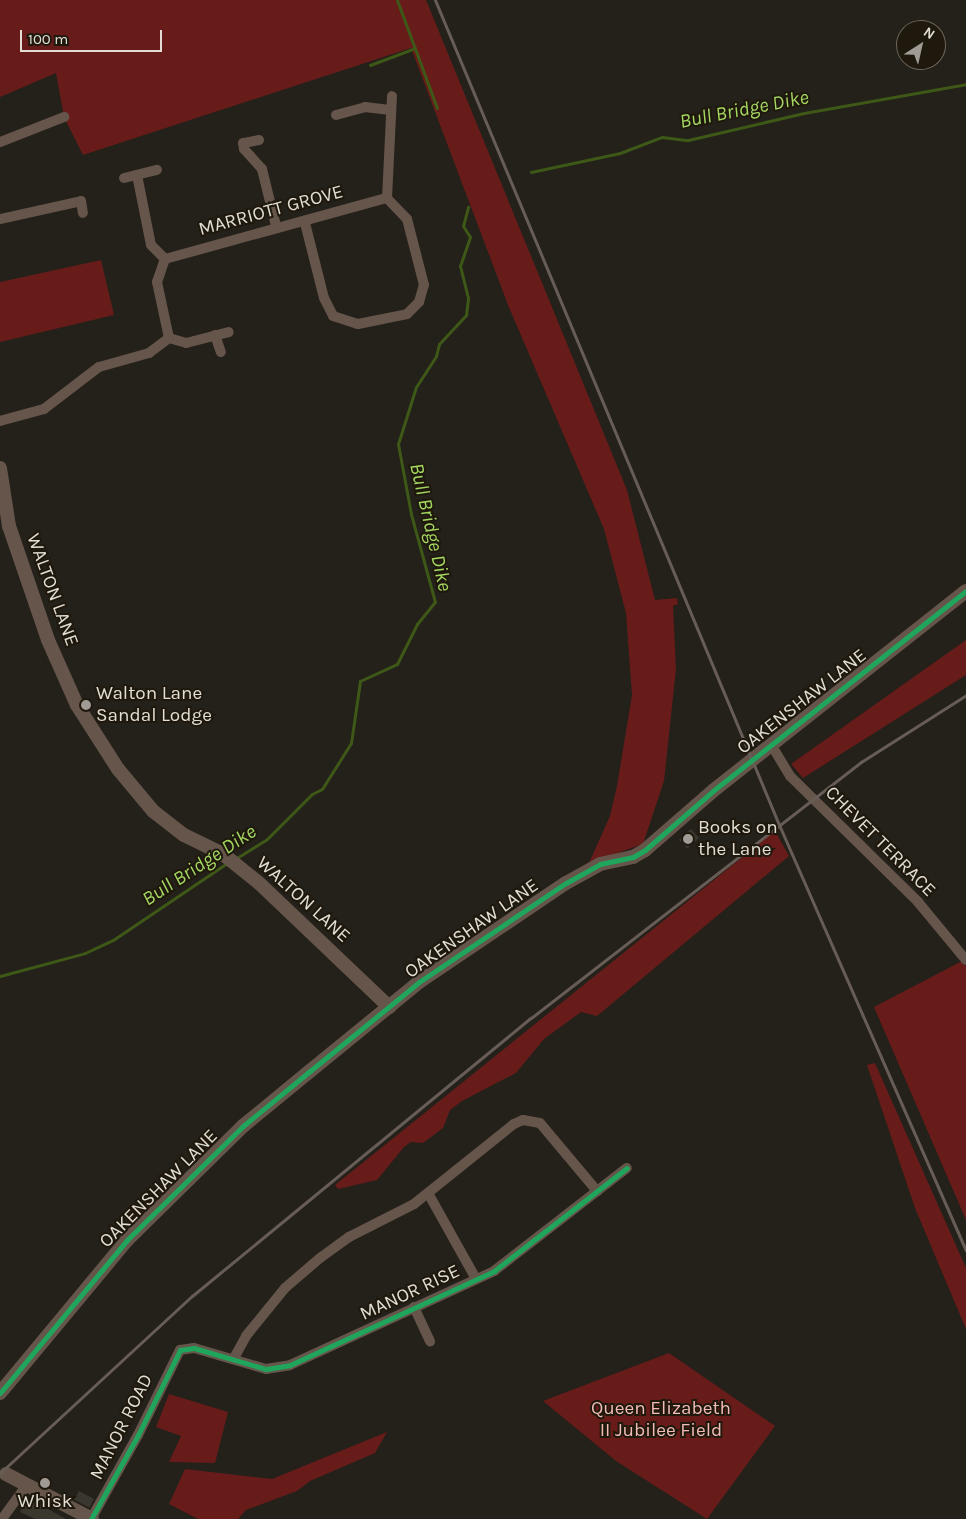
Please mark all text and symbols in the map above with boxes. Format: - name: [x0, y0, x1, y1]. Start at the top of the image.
- scale bar: [22, 20, 165, 52]
- north arrow: [896, 20, 946, 70]
- text: N: [920, 23, 938, 43]
- text: 100 m: [28, 30, 68, 48]
- water label: Bull Bridge Dike: [677, 85, 811, 133]
- street label: MARRIOTT GROVE: [196, 181, 346, 241]
- water label: Bull Bridge Dike: [405, 460, 457, 594]
- street label: WALTON LANE: [21, 531, 83, 649]
- street label: OAKENSHAW LANE: [733, 644, 871, 760]
- place label: Walton Lane Sandal Lodge: [96, 683, 212, 727]
- marker: Walton Lane Sandal Lodge: [80, 699, 92, 711]
- street label: CHEVET TERRACE: [820, 782, 940, 902]
- place label: Books on the Lane: [698, 817, 778, 861]
- water label: Bull Bridge Dike: [138, 819, 260, 911]
- marker: Books on the Lane: [682, 833, 694, 845]
- street label: WALTON LANE: [252, 852, 354, 948]
- street label: OAKENSHAW LANE: [401, 874, 543, 984]
- street label: OAKENSHAW LANE: [95, 1125, 223, 1253]
- street label: MANOR RISE: [356, 1260, 464, 1326]
- street label: MANOR ROAD: [86, 1370, 158, 1484]
- park label: Queen Elizabeth II Jubilee Field: [591, 1398, 731, 1442]
- marker: Whisk: [39, 1477, 51, 1489]
- place label: Whisk: [18, 1491, 72, 1513]

